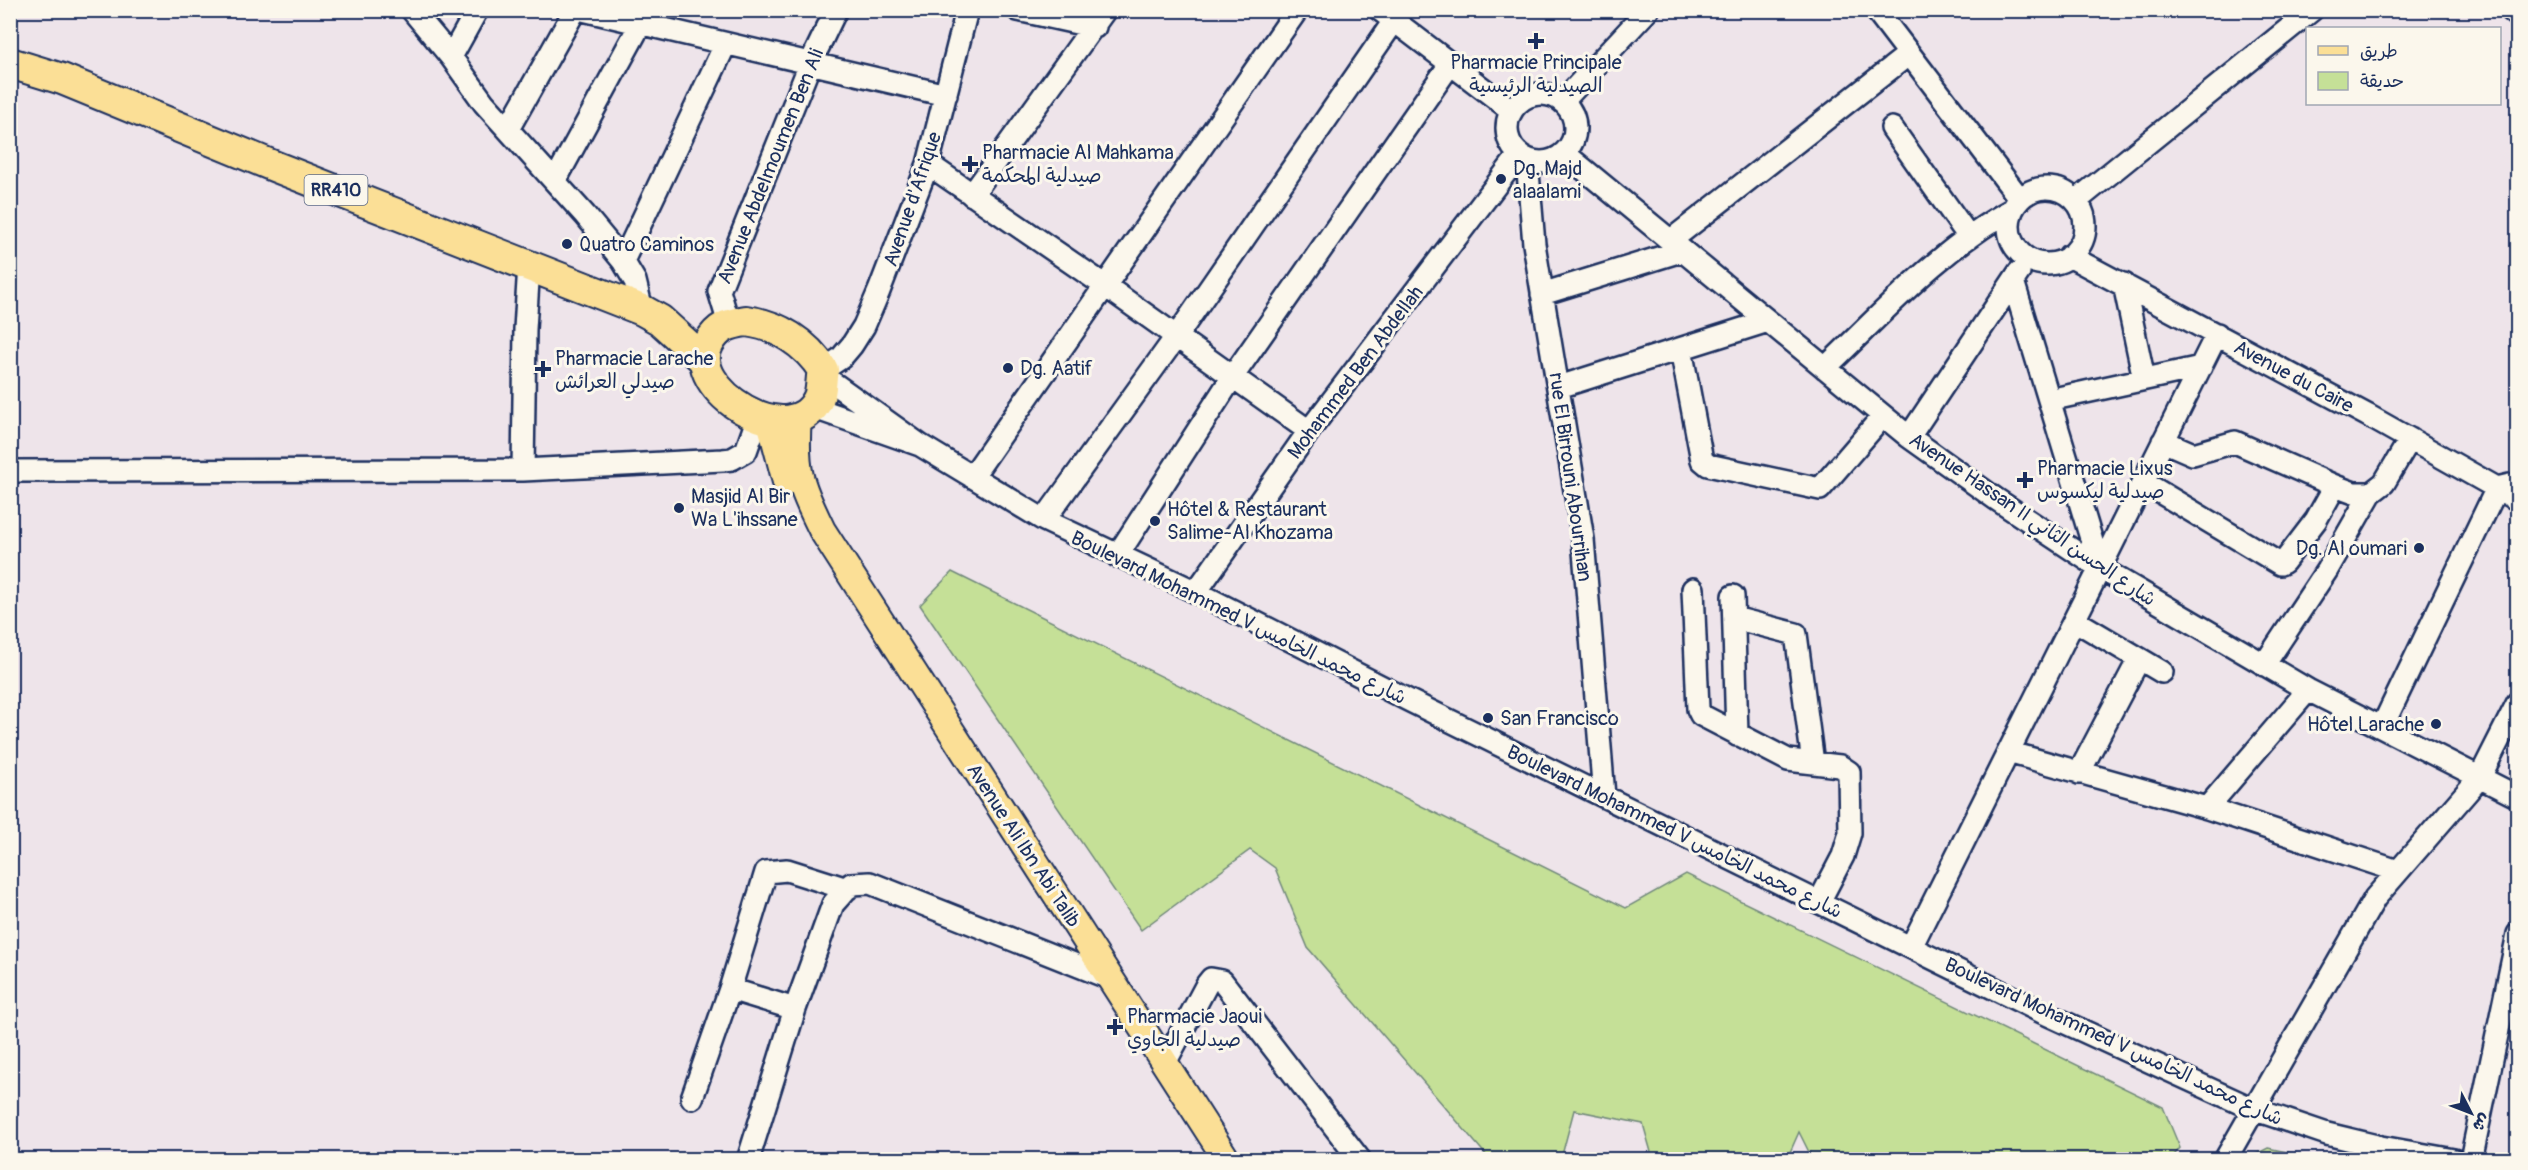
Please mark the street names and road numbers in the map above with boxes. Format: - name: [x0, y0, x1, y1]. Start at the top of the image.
- street label: Avenue Abdelmoumen Ben Ali: [712, 45, 829, 288]
- street label: Avenue d'Afrique: [878, 128, 947, 270]
- road number: RR410: [304, 175, 368, 205]
- street label: Mohammed Ben Abdellah: [1282, 281, 1429, 464]
- street label: Avenue du Caire: [2230, 334, 2358, 418]
- street label: rue El Birrouni Abourrihan: [1543, 371, 1598, 583]
- street label: Avenue Hassan II شارع الحسن الثاني: [1902, 427, 2161, 616]
- street label: Boulevard Mohammed V شارع محمد الخامس: [1067, 525, 1411, 711]
- street label: Boulevard Mohammed V شارع محمد الخامس: [1503, 739, 1847, 925]
- street label: Avenue Ali Ibn Abi Talib: [961, 759, 1086, 932]
- street label: Boulevard Mohammed V شارع محمد الخامس: [1940, 952, 2287, 1132]

